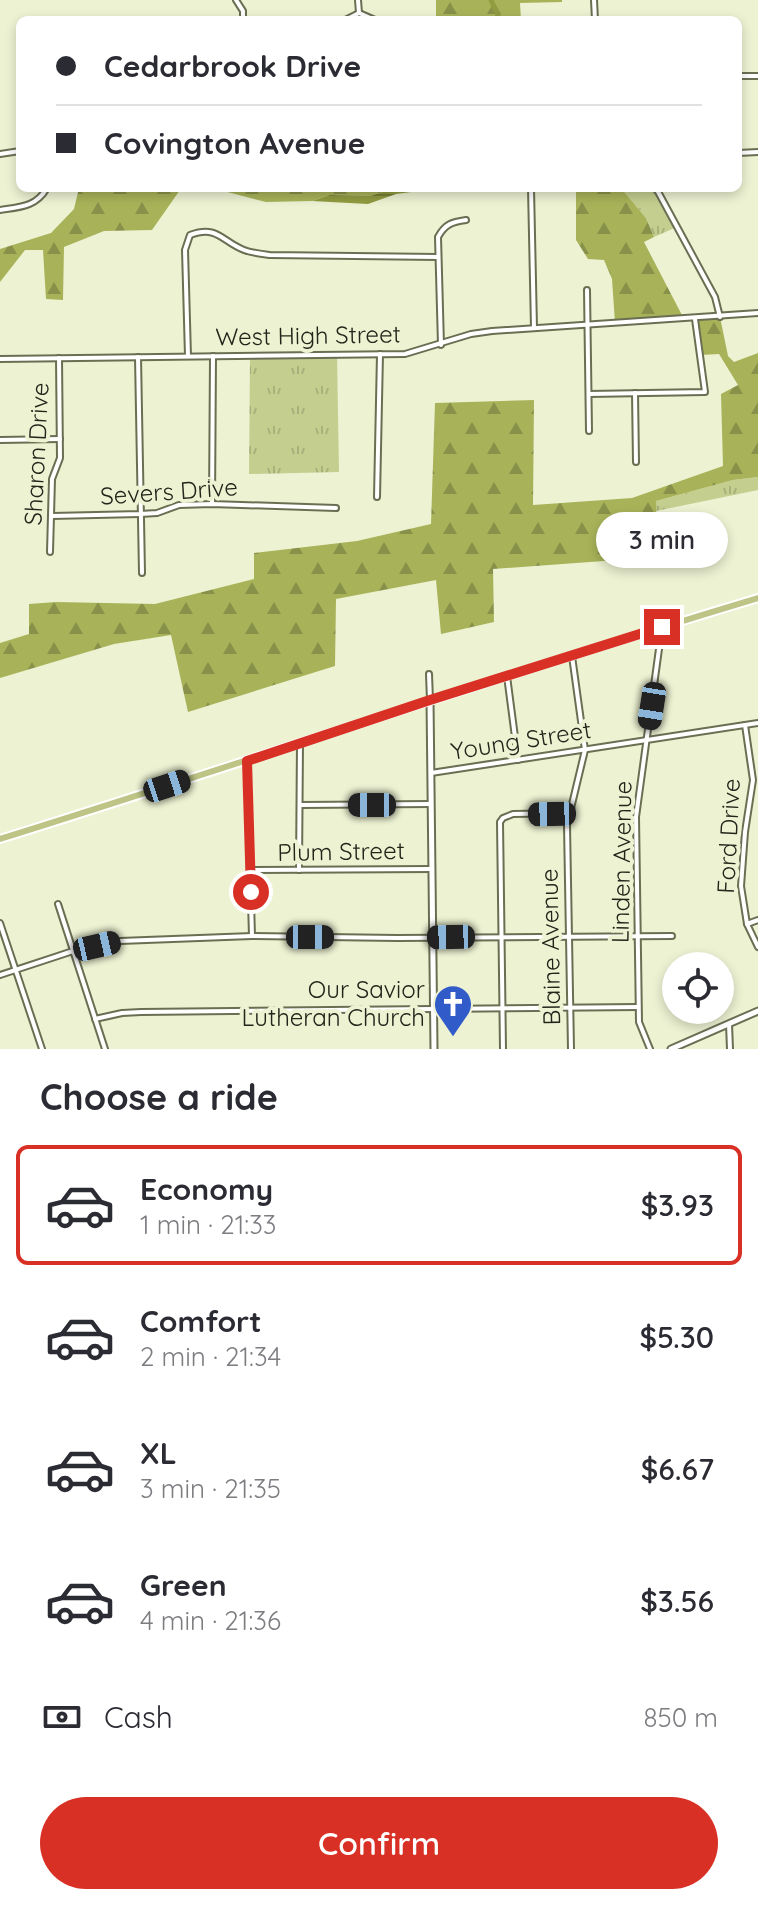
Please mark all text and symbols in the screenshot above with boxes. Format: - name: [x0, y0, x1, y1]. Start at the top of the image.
- text: Cedarbrook Drive: [104, 47, 361, 85]
- text: Covington Avenue: [104, 124, 365, 162]
- street label: West High Street: [215, 318, 401, 352]
- street label: Sharon Drive: [17, 382, 55, 526]
- street label: Severs Drive: [99, 471, 239, 511]
- callout: 3 min: [596, 511, 728, 567]
- text: 3 min: [629, 523, 695, 556]
- route end: [644, 609, 680, 645]
- car: [636, 680, 668, 732]
- street label: Young Street: [449, 714, 593, 766]
- car: [140, 767, 194, 805]
- street label: Ford Drive: [710, 778, 746, 894]
- street label: Linden Avenue: [605, 781, 637, 943]
- car: [348, 793, 396, 817]
- car: [528, 802, 576, 826]
- street label: Plum Street: [277, 835, 405, 867]
- street label: Blaine Avenue: [534, 868, 566, 1026]
- route start: [233, 874, 269, 910]
- car: [286, 925, 334, 949]
- car: [427, 925, 475, 949]
- car: [71, 929, 123, 963]
- map controls: [662, 952, 734, 1024]
- button: locate: [662, 952, 734, 1024]
- place label: Our Savior Lutheran Church: [242, 974, 425, 1032]
- church icon: Our Savior Lutheran Church: [432, 983, 474, 1038]
- text: Choose a ride: [40, 1074, 278, 1119]
- icon: car: [44, 1169, 116, 1241]
- text: Economy: [140, 1170, 273, 1208]
- text: $3.93: [641, 1186, 714, 1224]
- text: 1 min · 21:33: [140, 1208, 276, 1241]
- icon: car: [44, 1301, 116, 1373]
- text: Comfort: [140, 1302, 261, 1340]
- text: $5.30: [640, 1318, 714, 1356]
- text: 2 min · 21:34: [140, 1340, 281, 1373]
- icon: car: [44, 1433, 116, 1505]
- text: XL: [140, 1434, 177, 1472]
- text: $6.67: [641, 1450, 714, 1488]
- text: 3 min · 21:35: [140, 1472, 281, 1505]
- icon: car: [44, 1565, 116, 1637]
- text: Green: [140, 1566, 227, 1604]
- text: $3.56: [640, 1582, 714, 1620]
- text: 4 min · 21:36: [140, 1604, 281, 1637]
- icon: cash: [40, 1695, 84, 1739]
- text: Cash: [104, 1698, 173, 1736]
- text: 850 m: [644, 1701, 718, 1734]
- button: Confirm: [40, 1797, 718, 1889]

